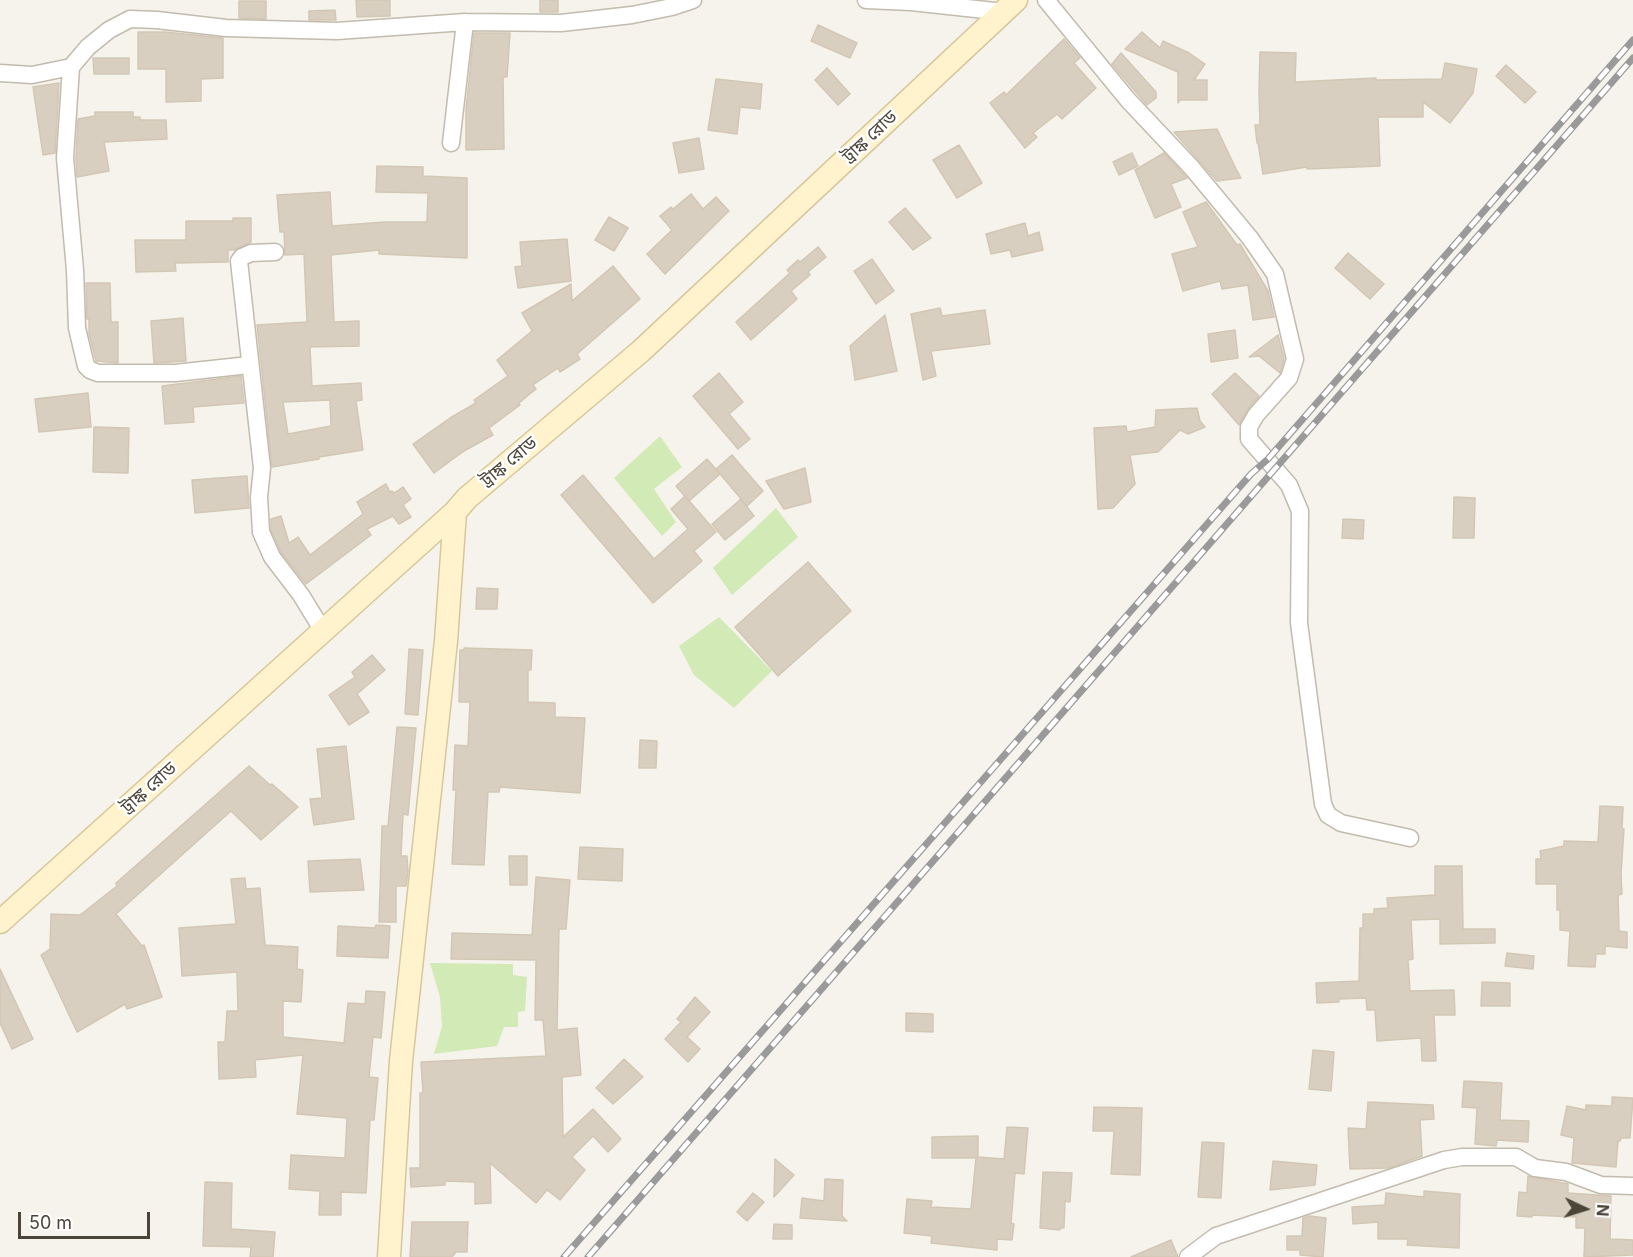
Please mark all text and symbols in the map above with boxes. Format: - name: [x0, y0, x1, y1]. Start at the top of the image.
- street label: ট্রাঙ্ক রোড: [838, 106, 902, 168]
- street label: ট্রাঙ্ক রোড: [476, 432, 542, 492]
- street label: ট্রাঙ্ক রোড: [117, 758, 181, 818]
- north arrow: [1555, 1179, 1615, 1239]
- scale bar: [21, 1200, 153, 1238]
- text: N: [1593, 1203, 1613, 1217]
- text: 50 m: [29, 1212, 72, 1233]

